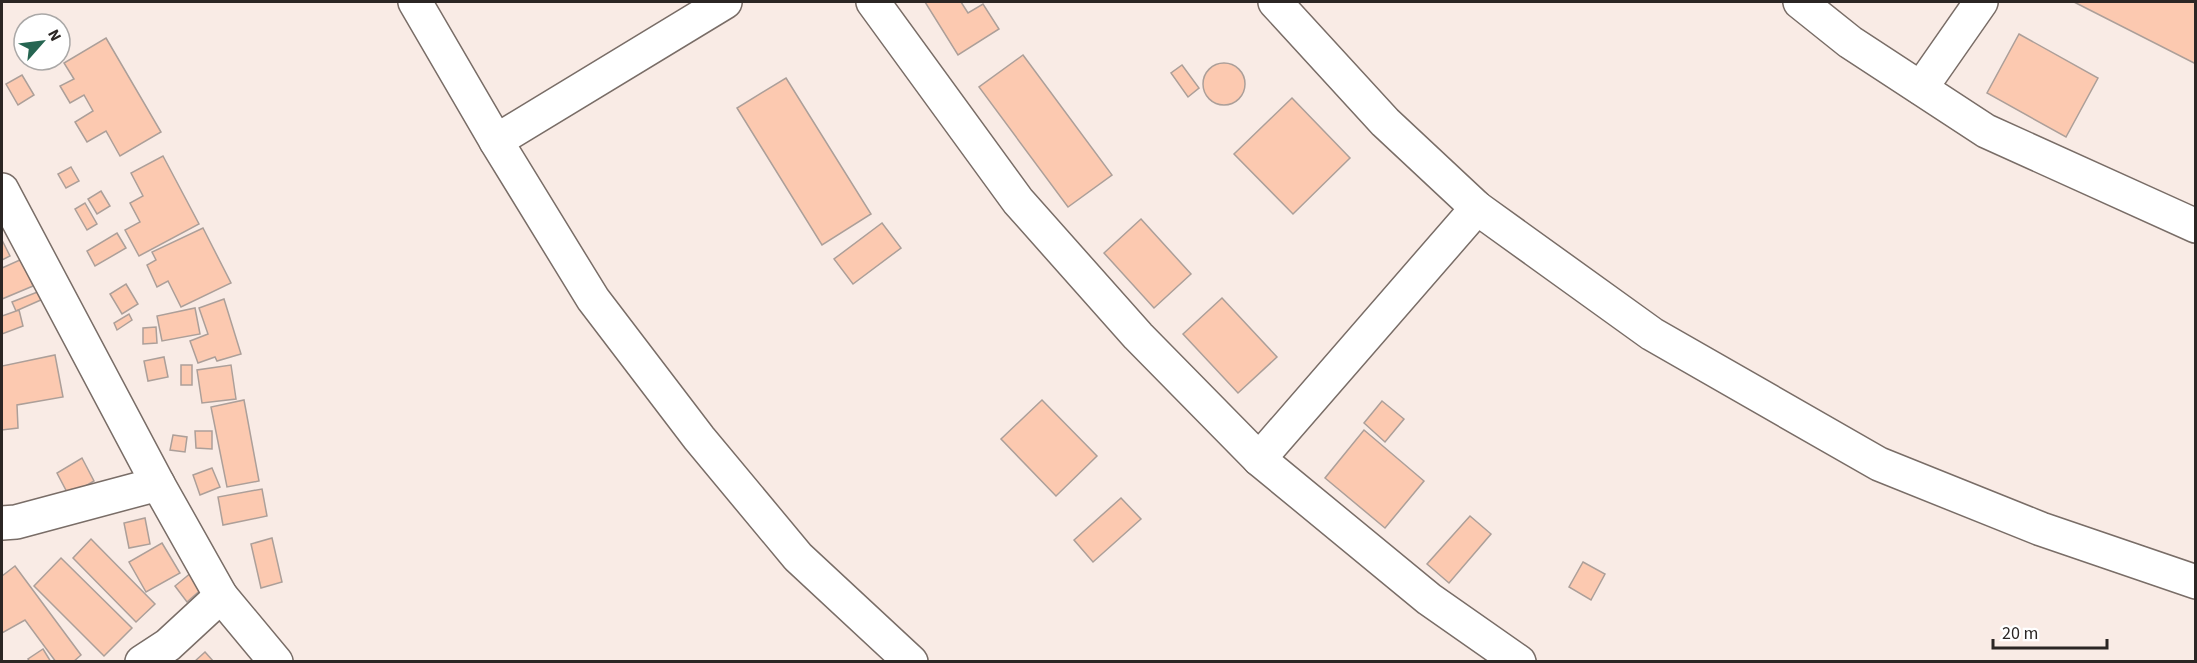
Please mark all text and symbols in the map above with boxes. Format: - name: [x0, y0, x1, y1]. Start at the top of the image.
- north arrow: [12, 12, 72, 72]
- text: N: [42, 26, 67, 45]
- scale bar: [1993, 612, 2107, 650]
- text: 20 m: [2002, 621, 2038, 646]

